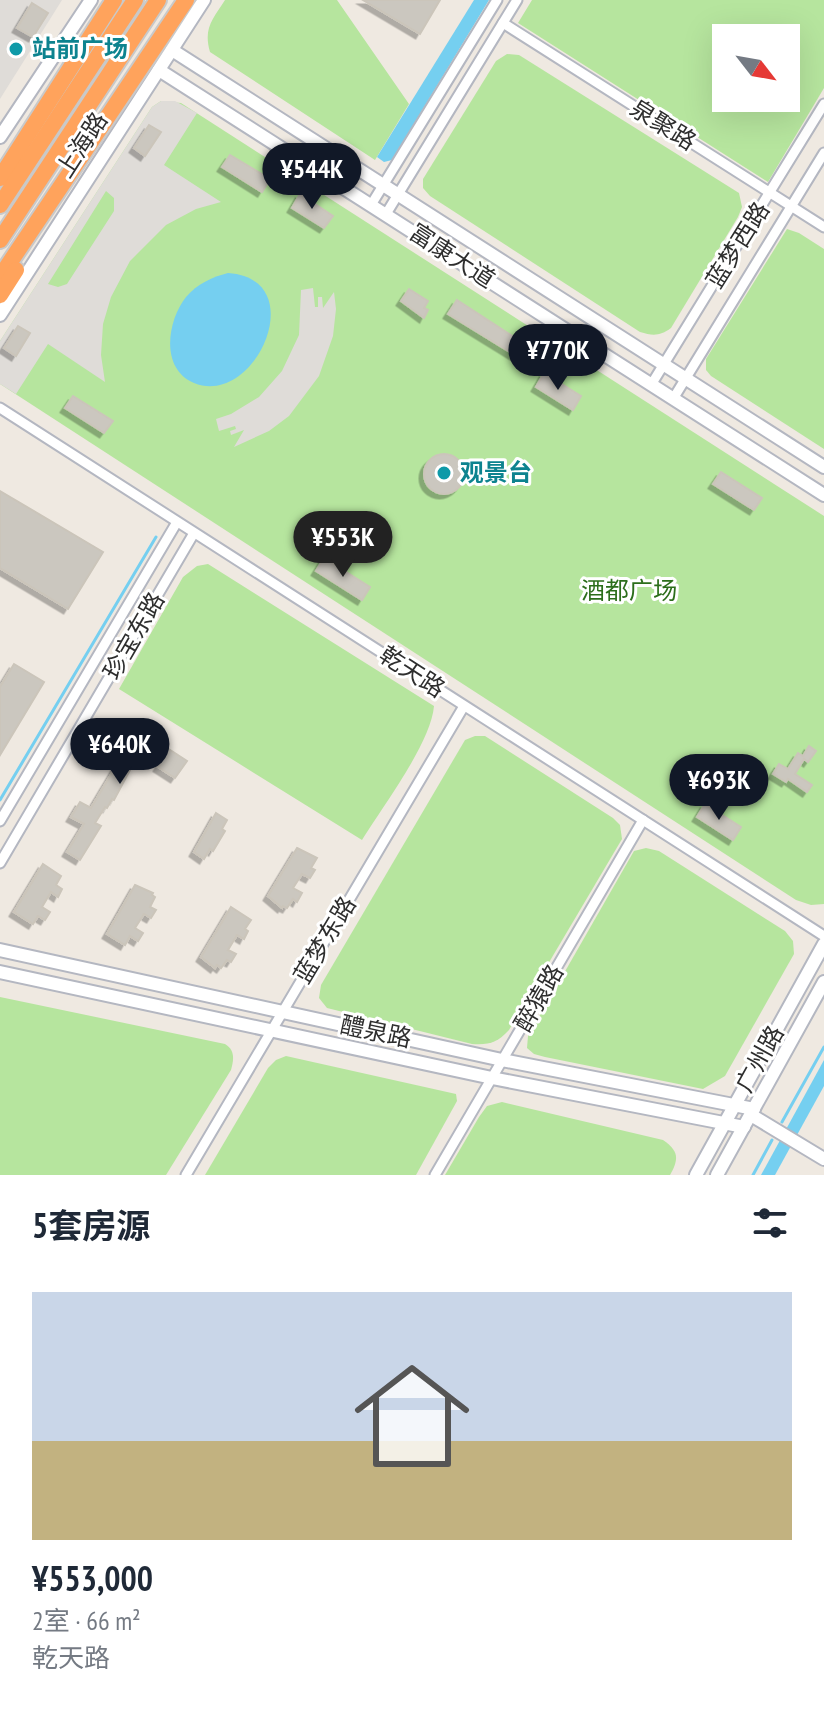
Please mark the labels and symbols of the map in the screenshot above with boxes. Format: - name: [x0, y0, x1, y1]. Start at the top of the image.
- north arrow: [712, 24, 800, 112]
- place label: 站前广场: [32, 33, 128, 64]
- marker: 站前广场: [7, 40, 25, 58]
- street label: 泉聚路: [625, 92, 702, 157]
- street label: 上海路: [49, 106, 114, 183]
- pin: ¥544K: [256, 143, 368, 211]
- street label: 蓝梦西路: [699, 196, 776, 294]
- street label: 富康大道: [404, 216, 501, 295]
- pin: ¥770K: [502, 324, 614, 392]
- place label: 观景台: [460, 457, 532, 488]
- marker: 观景台: [435, 464, 453, 482]
- pin: ¥553K: [287, 511, 399, 579]
- park label: 酒都广场: [581, 575, 677, 606]
- street label: 珍宝东路: [96, 586, 171, 685]
- street label: 乾天路: [374, 639, 451, 704]
- pin: ¥640K: [64, 718, 176, 786]
- pin: ¥693K: [663, 754, 775, 822]
- street label: 蓝梦东路: [287, 891, 363, 989]
- street label: 醉猿路: [507, 959, 570, 1037]
- street label: 醴泉路: [338, 1009, 415, 1054]
- street label: 广州路: [729, 1020, 791, 1098]

